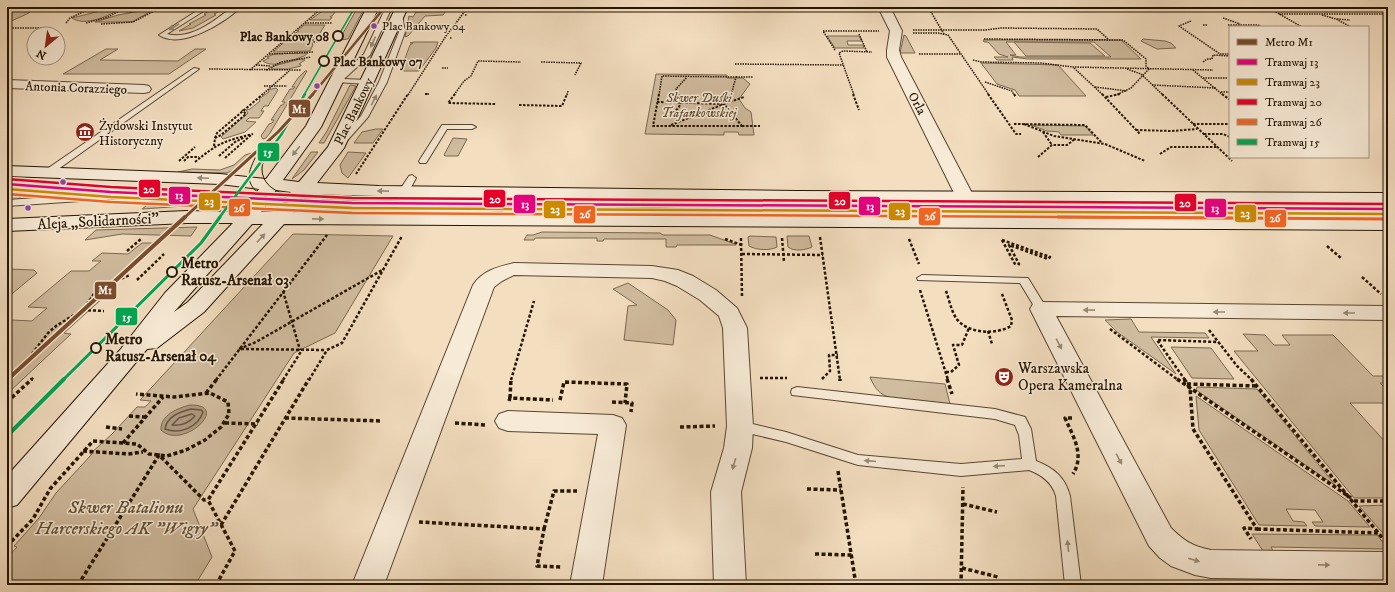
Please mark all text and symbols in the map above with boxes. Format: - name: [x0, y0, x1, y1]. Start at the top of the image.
- place label: Plac Bankowy 04: [382, 19, 466, 34]
- marker: Plac Bankowy 04: [369, 21, 379, 31]
- one-way arrow: [169, 23, 179, 31]
- north arrow: [26, 26, 66, 66]
- legend: [1229, 26, 1369, 158]
- place label: Plac Bankowy 08: [240, 29, 329, 46]
- marker: Plac Bankowy 08: [332, 30, 344, 42]
- text: Metro M1: [1265, 35, 1313, 50]
- one-way arrow: [370, 37, 376, 48]
- text: N: [34, 46, 49, 62]
- place label: Plac Bankowy 07: [333, 54, 423, 71]
- marker: Plac Bankowy 07: [318, 55, 330, 67]
- text: Tramwaj 13: [1265, 55, 1318, 70]
- street label: Plac Bankowy: [331, 74, 377, 148]
- text: Tramwaj 23: [1265, 75, 1320, 90]
- street label: Antonia Corazziego: [25, 78, 127, 98]
- unlabelled marker: [312, 81, 322, 91]
- street label: Orla: [905, 89, 930, 118]
- park label: Skwer Duśki Trafankowskiej: [661, 90, 738, 121]
- one-way arrow: [370, 94, 377, 105]
- text: Tramwaj 20: [1265, 95, 1322, 110]
- line badge: M1: [288, 99, 311, 118]
- text: M1: [292, 103, 306, 117]
- text: Tramwaj 26: [1265, 115, 1322, 130]
- place label: Żydowski Instytut Historyczny: [99, 118, 193, 149]
- museum icon: Żydowski Instytut Historyczny: [74, 121, 96, 143]
- text: Tramwaj 15: [1265, 135, 1320, 150]
- line badge: 15: [257, 142, 280, 162]
- one-way arrow: [292, 145, 301, 156]
- text: 15: [263, 146, 273, 160]
- one-way arrow: [197, 175, 209, 182]
- unlabelled marker: [58, 177, 68, 187]
- line badge: 20: [138, 179, 161, 198]
- text: 20: [143, 183, 155, 197]
- line badge: 13: [168, 186, 191, 205]
- one-way arrow: [376, 188, 389, 194]
- text: 13: [175, 189, 183, 203]
- line badge: 20: [483, 189, 506, 208]
- line badge: 20: [828, 191, 851, 210]
- line badge: 23: [198, 192, 221, 211]
- text: 20: [489, 193, 501, 207]
- line badge: 20: [1174, 193, 1197, 212]
- line badge: 13: [513, 194, 536, 214]
- text: 23: [204, 195, 214, 209]
- text: 20: [834, 195, 846, 209]
- line badge: 13: [858, 196, 881, 216]
- text: 20: [1179, 197, 1191, 211]
- line badge: 26: [228, 198, 251, 217]
- text: 13: [521, 198, 529, 212]
- line badge: 13: [1204, 198, 1227, 218]
- line badge: 23: [543, 200, 566, 219]
- text: 13: [866, 200, 874, 214]
- text: 26: [233, 202, 246, 216]
- line badge: 23: [888, 202, 911, 221]
- text: 13: [1211, 202, 1219, 216]
- unlabelled marker: [23, 203, 33, 213]
- text: 23: [550, 203, 560, 217]
- line badge: 23: [1234, 204, 1257, 223]
- line badge: 26: [573, 205, 596, 224]
- text: 23: [895, 205, 905, 219]
- line badge: 26: [918, 207, 941, 226]
- text: 23: [1240, 207, 1250, 221]
- text: 26: [579, 208, 592, 222]
- street label: Aleja „Solidarności”: [37, 209, 159, 234]
- line badge: 26: [1264, 209, 1287, 228]
- text: 26: [924, 210, 937, 224]
- text: 26: [1269, 212, 1282, 226]
- one-way arrow: [312, 216, 325, 222]
- one-way arrow: [256, 233, 266, 243]
- place label: Metro Ratusz-Arsenał 03: [181, 254, 289, 290]
- marker: Metro Ratusz-Arsenał 03: [166, 266, 178, 278]
- line badge: M1: [94, 281, 117, 300]
- text: M1: [98, 284, 112, 298]
- line badge: 15: [115, 307, 138, 326]
- one-way arrow: [1082, 307, 1095, 313]
- one-way arrow: [1212, 309, 1225, 315]
- one-way arrow: [1342, 310, 1355, 316]
- text: 15: [122, 311, 132, 325]
- place label: Metro Ratusz-Arsenał 04: [105, 330, 217, 366]
- one-way arrow: [1056, 338, 1063, 350]
- marker: Metro Ratusz-Arsenał 04: [90, 342, 102, 354]
- place label: Warszawska Opera Kameralna: [1017, 359, 1123, 395]
- theatre icon: Warszawska Opera Kameralna: [993, 366, 1015, 388]
- one-way arrow: [1116, 453, 1123, 465]
- one-way arrow: [864, 458, 876, 465]
- one-way arrow: [731, 459, 737, 471]
- one-way arrow: [993, 463, 1005, 470]
- park label: Skwer Batalionu Harcerskiego AK "Wigry": [35, 497, 220, 540]
- one-way arrow: [1065, 540, 1072, 552]
- one-way arrow: [1189, 557, 1201, 563]
- one-way arrow: [1318, 562, 1331, 568]

